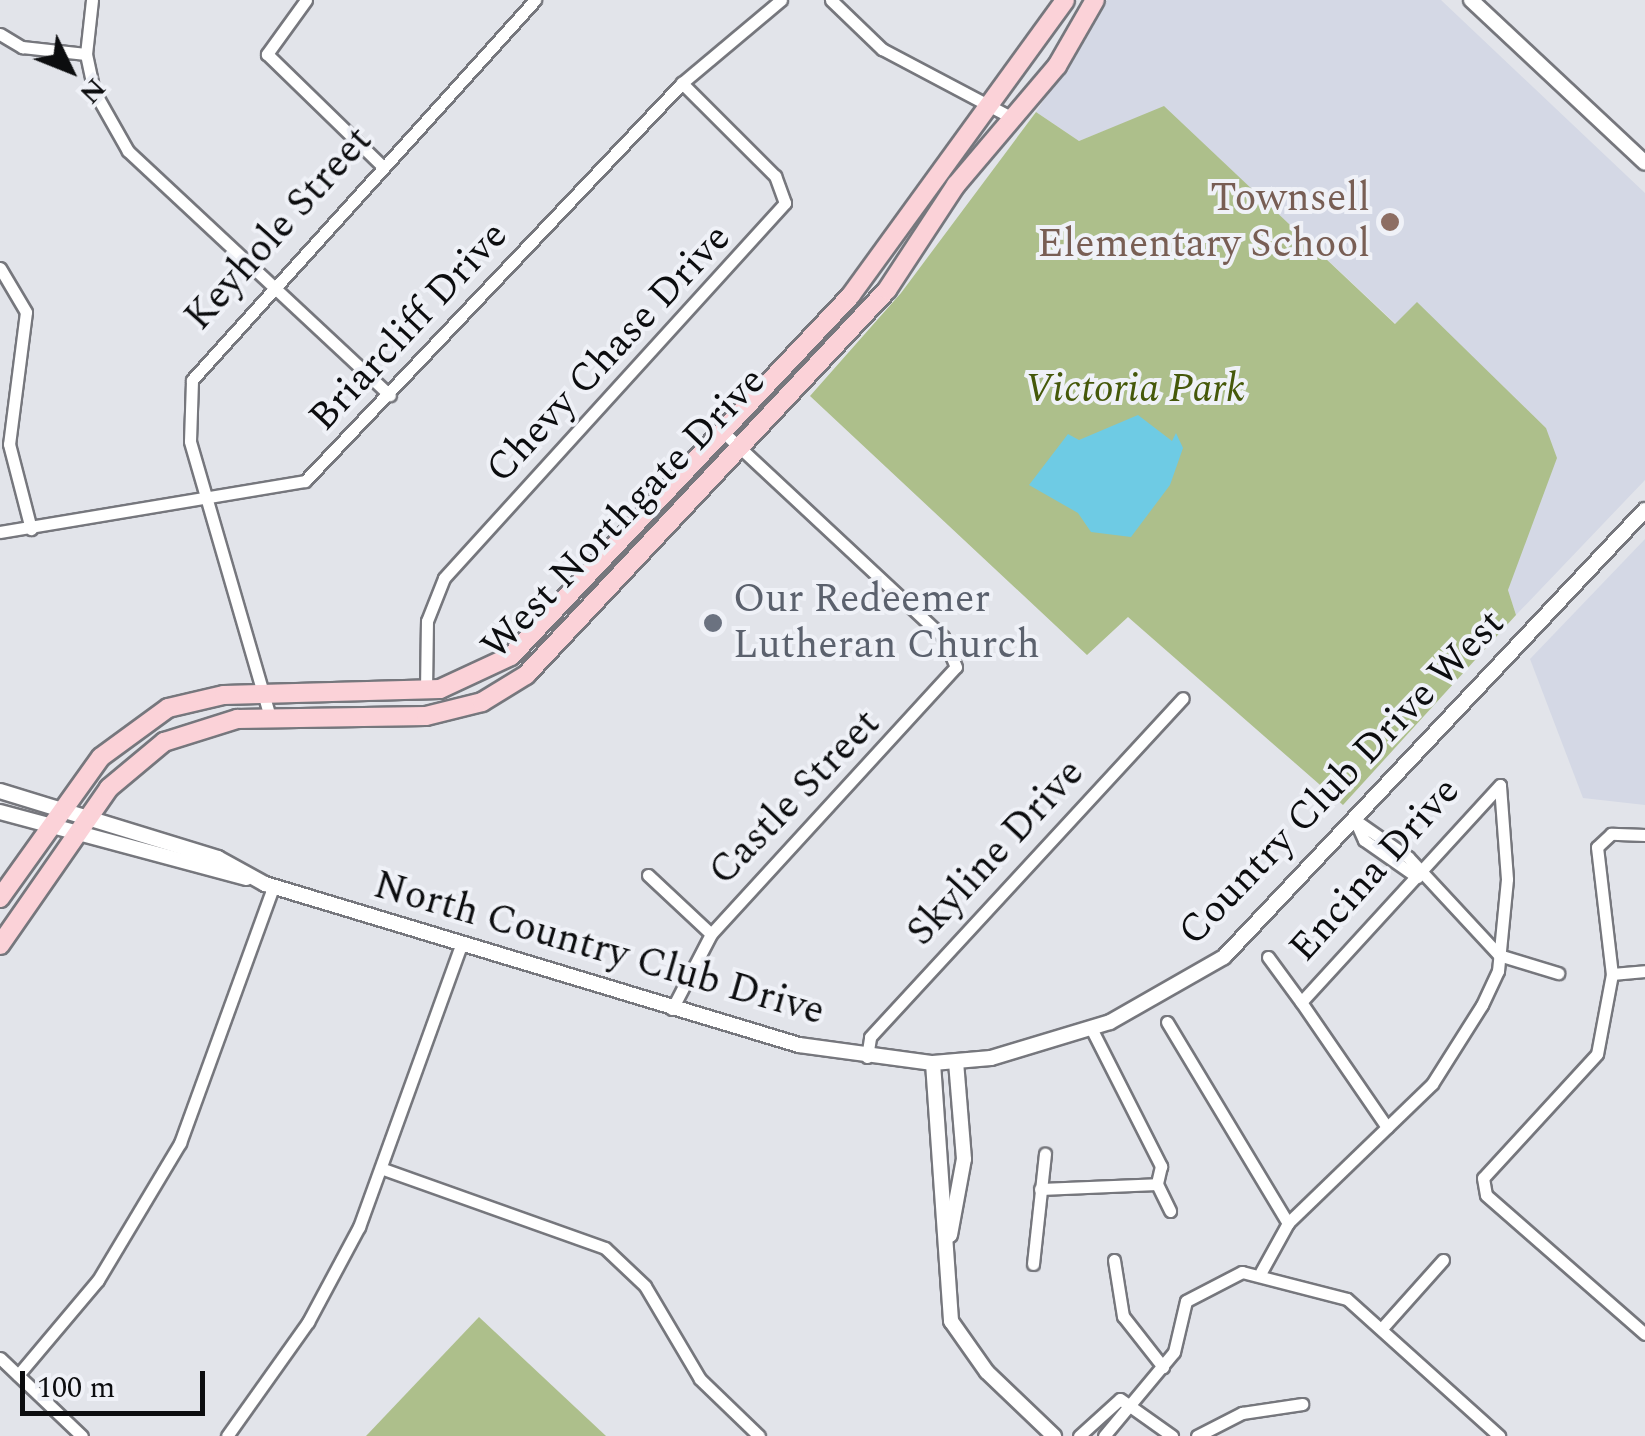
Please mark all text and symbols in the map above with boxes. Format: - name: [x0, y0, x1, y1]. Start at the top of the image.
- north arrow: [20, 20, 120, 120]
- text: N: [69, 68, 116, 114]
- street label: Keyhole Street: [175, 117, 383, 341]
- place label: Townsell Elementary School: [1037, 175, 1370, 269]
- marker: Townsell Elementary School: [1379, 211, 1401, 233]
- street label: Briarcliff Drive: [300, 212, 518, 442]
- street label: Chevy Chase Drive: [477, 215, 741, 493]
- street label: West Northgate Drive: [472, 358, 776, 670]
- park label: Victoria Park: [1025, 366, 1245, 414]
- place label: Our Redeemer Lutheran Church: [733, 576, 1040, 670]
- street label: Country Club Drive West: [1169, 600, 1515, 956]
- marker: Our Redeemer Lutheran Church: [702, 612, 724, 634]
- street label: Castle Street: [699, 700, 891, 896]
- street label: Skyline Drive: [897, 750, 1095, 956]
- street label: Encina Drive: [1280, 768, 1470, 972]
- street label: North Country Club Drive: [368, 862, 830, 1036]
- scale bar: [25, 1351, 210, 1413]
- text: 100 m: [37, 1365, 115, 1411]

